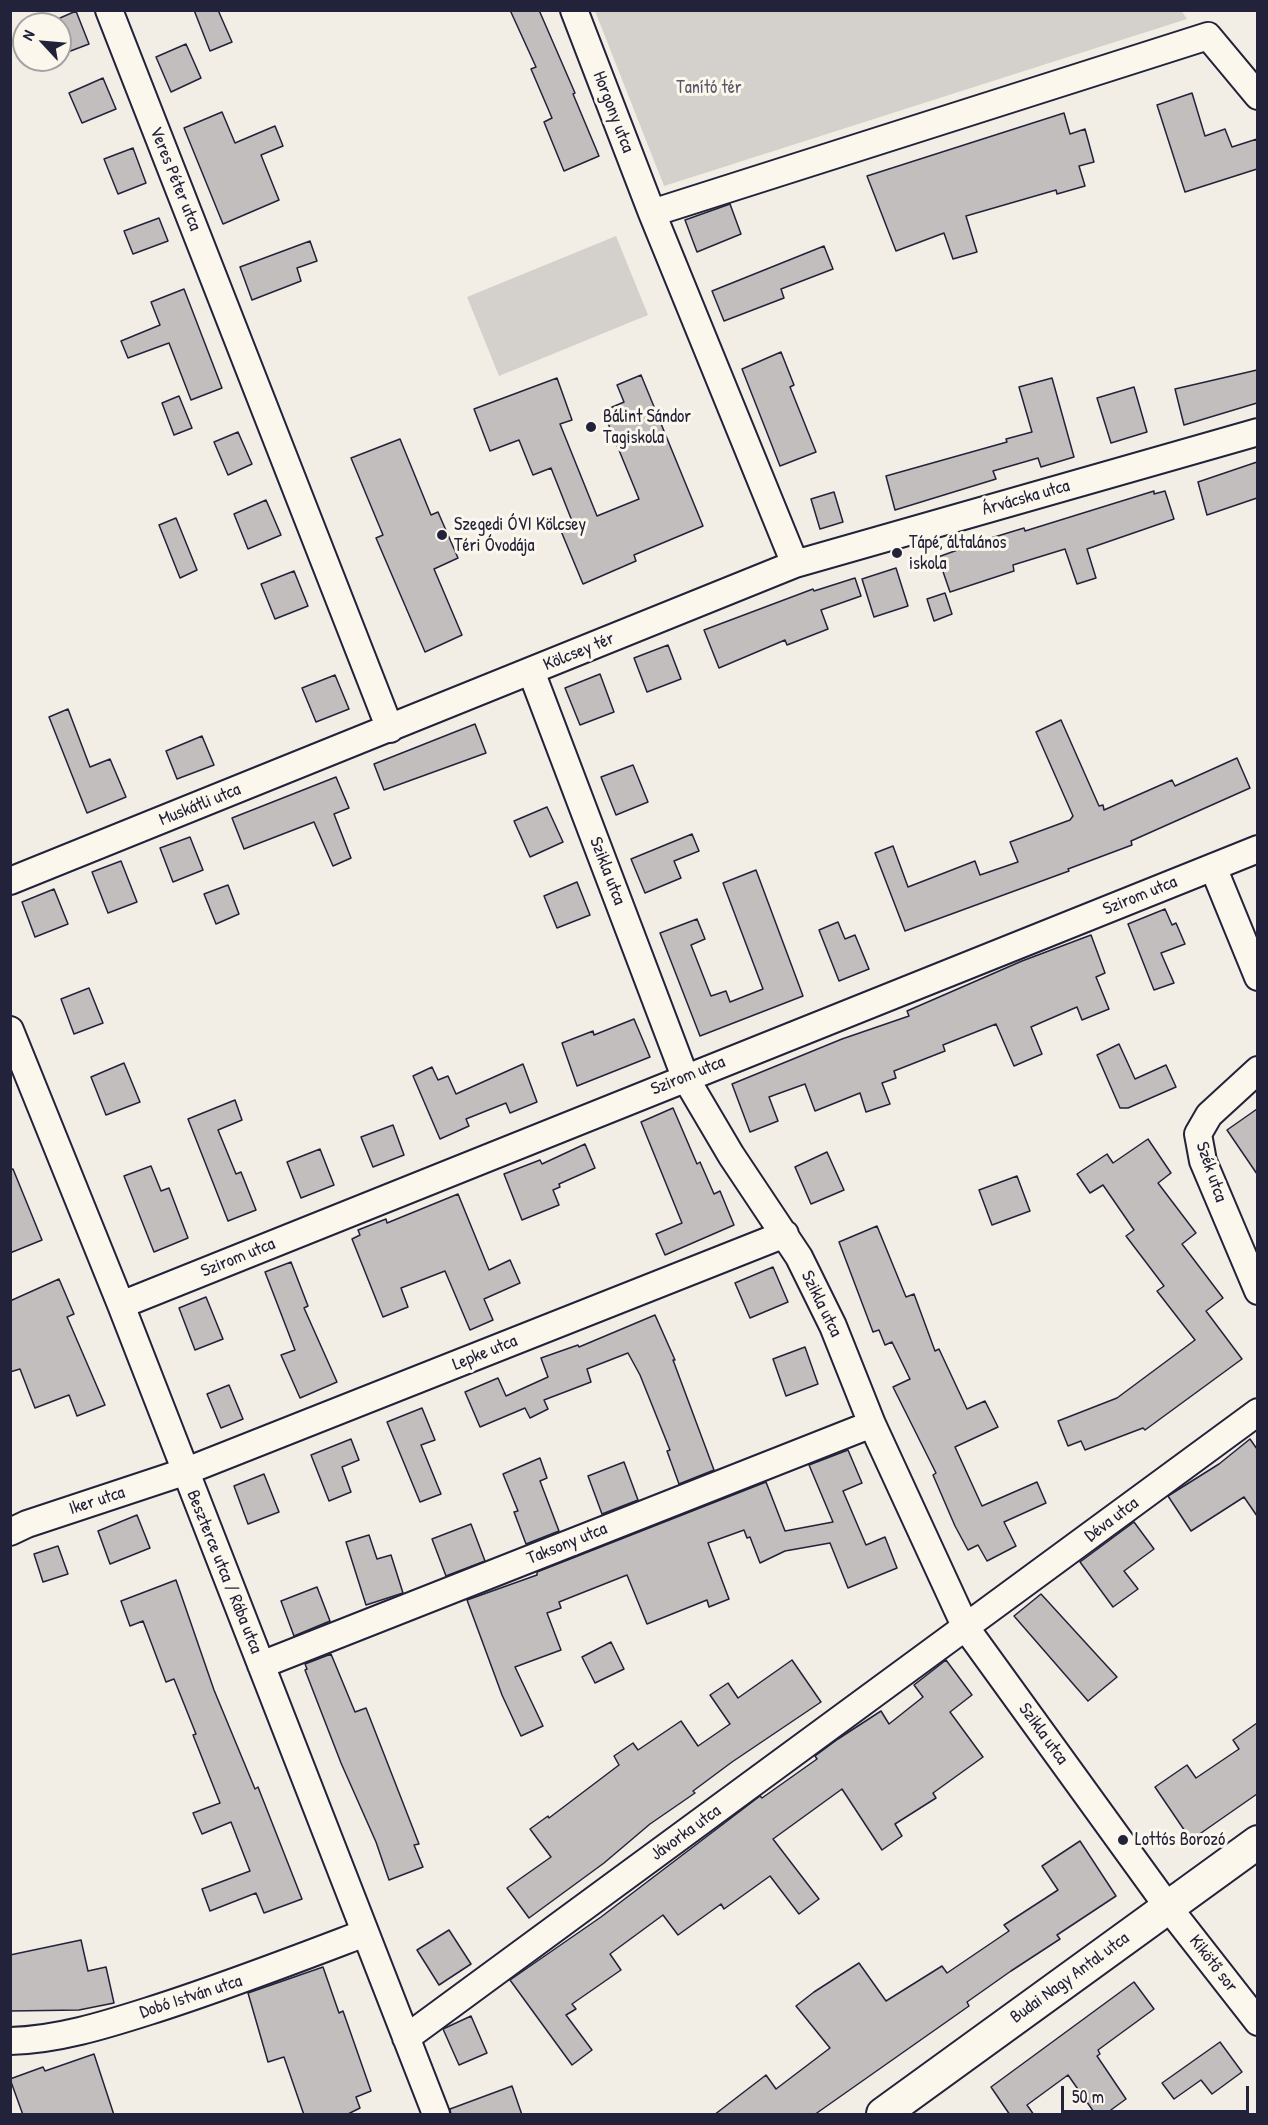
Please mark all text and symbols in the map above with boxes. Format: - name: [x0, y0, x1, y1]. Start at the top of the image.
- north arrow: [12, 12, 72, 72]
- text: N: [16, 26, 39, 44]
- street label: Horgony utca: [588, 68, 638, 156]
- park label: Tanító tér: [676, 77, 742, 99]
- street label: Veres Péter utca: [144, 124, 206, 234]
- place label: Bálint Sándor Tagiskola: [603, 406, 691, 448]
- marker: Bálint Sándor Tagiskola: [584, 420, 598, 434]
- street label: Árvácska utca: [980, 475, 1072, 521]
- place label: Szegedi ÓVI Kölcsey Téri Óvodája: [454, 514, 586, 556]
- marker: Szegedi ÓVI Kölcsey Téri Óvodája: [435, 528, 449, 542]
- place label: Tápé, általános iskola: [909, 532, 1006, 574]
- marker: Tápé, általános iskola: [890, 546, 904, 560]
- street label: Kölcsey tér: [540, 628, 618, 676]
- street label: Muskátli utca: [156, 779, 244, 831]
- street label: Szikla utca: [584, 834, 630, 908]
- street label: Szirom utca: [1100, 871, 1180, 921]
- street label: Szirom utca: [648, 1051, 728, 1101]
- street label: Szék utca: [1191, 1139, 1231, 1205]
- street label: Szirom utca: [198, 1233, 278, 1283]
- street label: Szikla utca: [796, 1267, 846, 1341]
- street label: Lepke utca: [450, 1330, 520, 1376]
- street label: Iker utca: [66, 1482, 128, 1520]
- street label: Beszterce utca / Rába utca: [181, 1487, 267, 1657]
- street label: Déva utca: [1081, 1493, 1143, 1547]
- street label: Taksony utca: [524, 1518, 610, 1570]
- street label: Szikla utca: [1013, 1699, 1073, 1769]
- street label: Jávorka utca: [647, 1800, 725, 1866]
- place label: Lottós Borozó: [1135, 1829, 1225, 1851]
- marker: Lottós Borozó: [1116, 1833, 1130, 1847]
- street label: Budai Nagy Antal utca: [1006, 1928, 1134, 2028]
- street label: Kikötő sor: [1184, 1931, 1242, 1997]
- street label: Dobó István utca: [137, 1970, 245, 2024]
- scale bar: [1064, 2074, 1252, 2112]
- text: 50 m: [1072, 2084, 1104, 2109]

